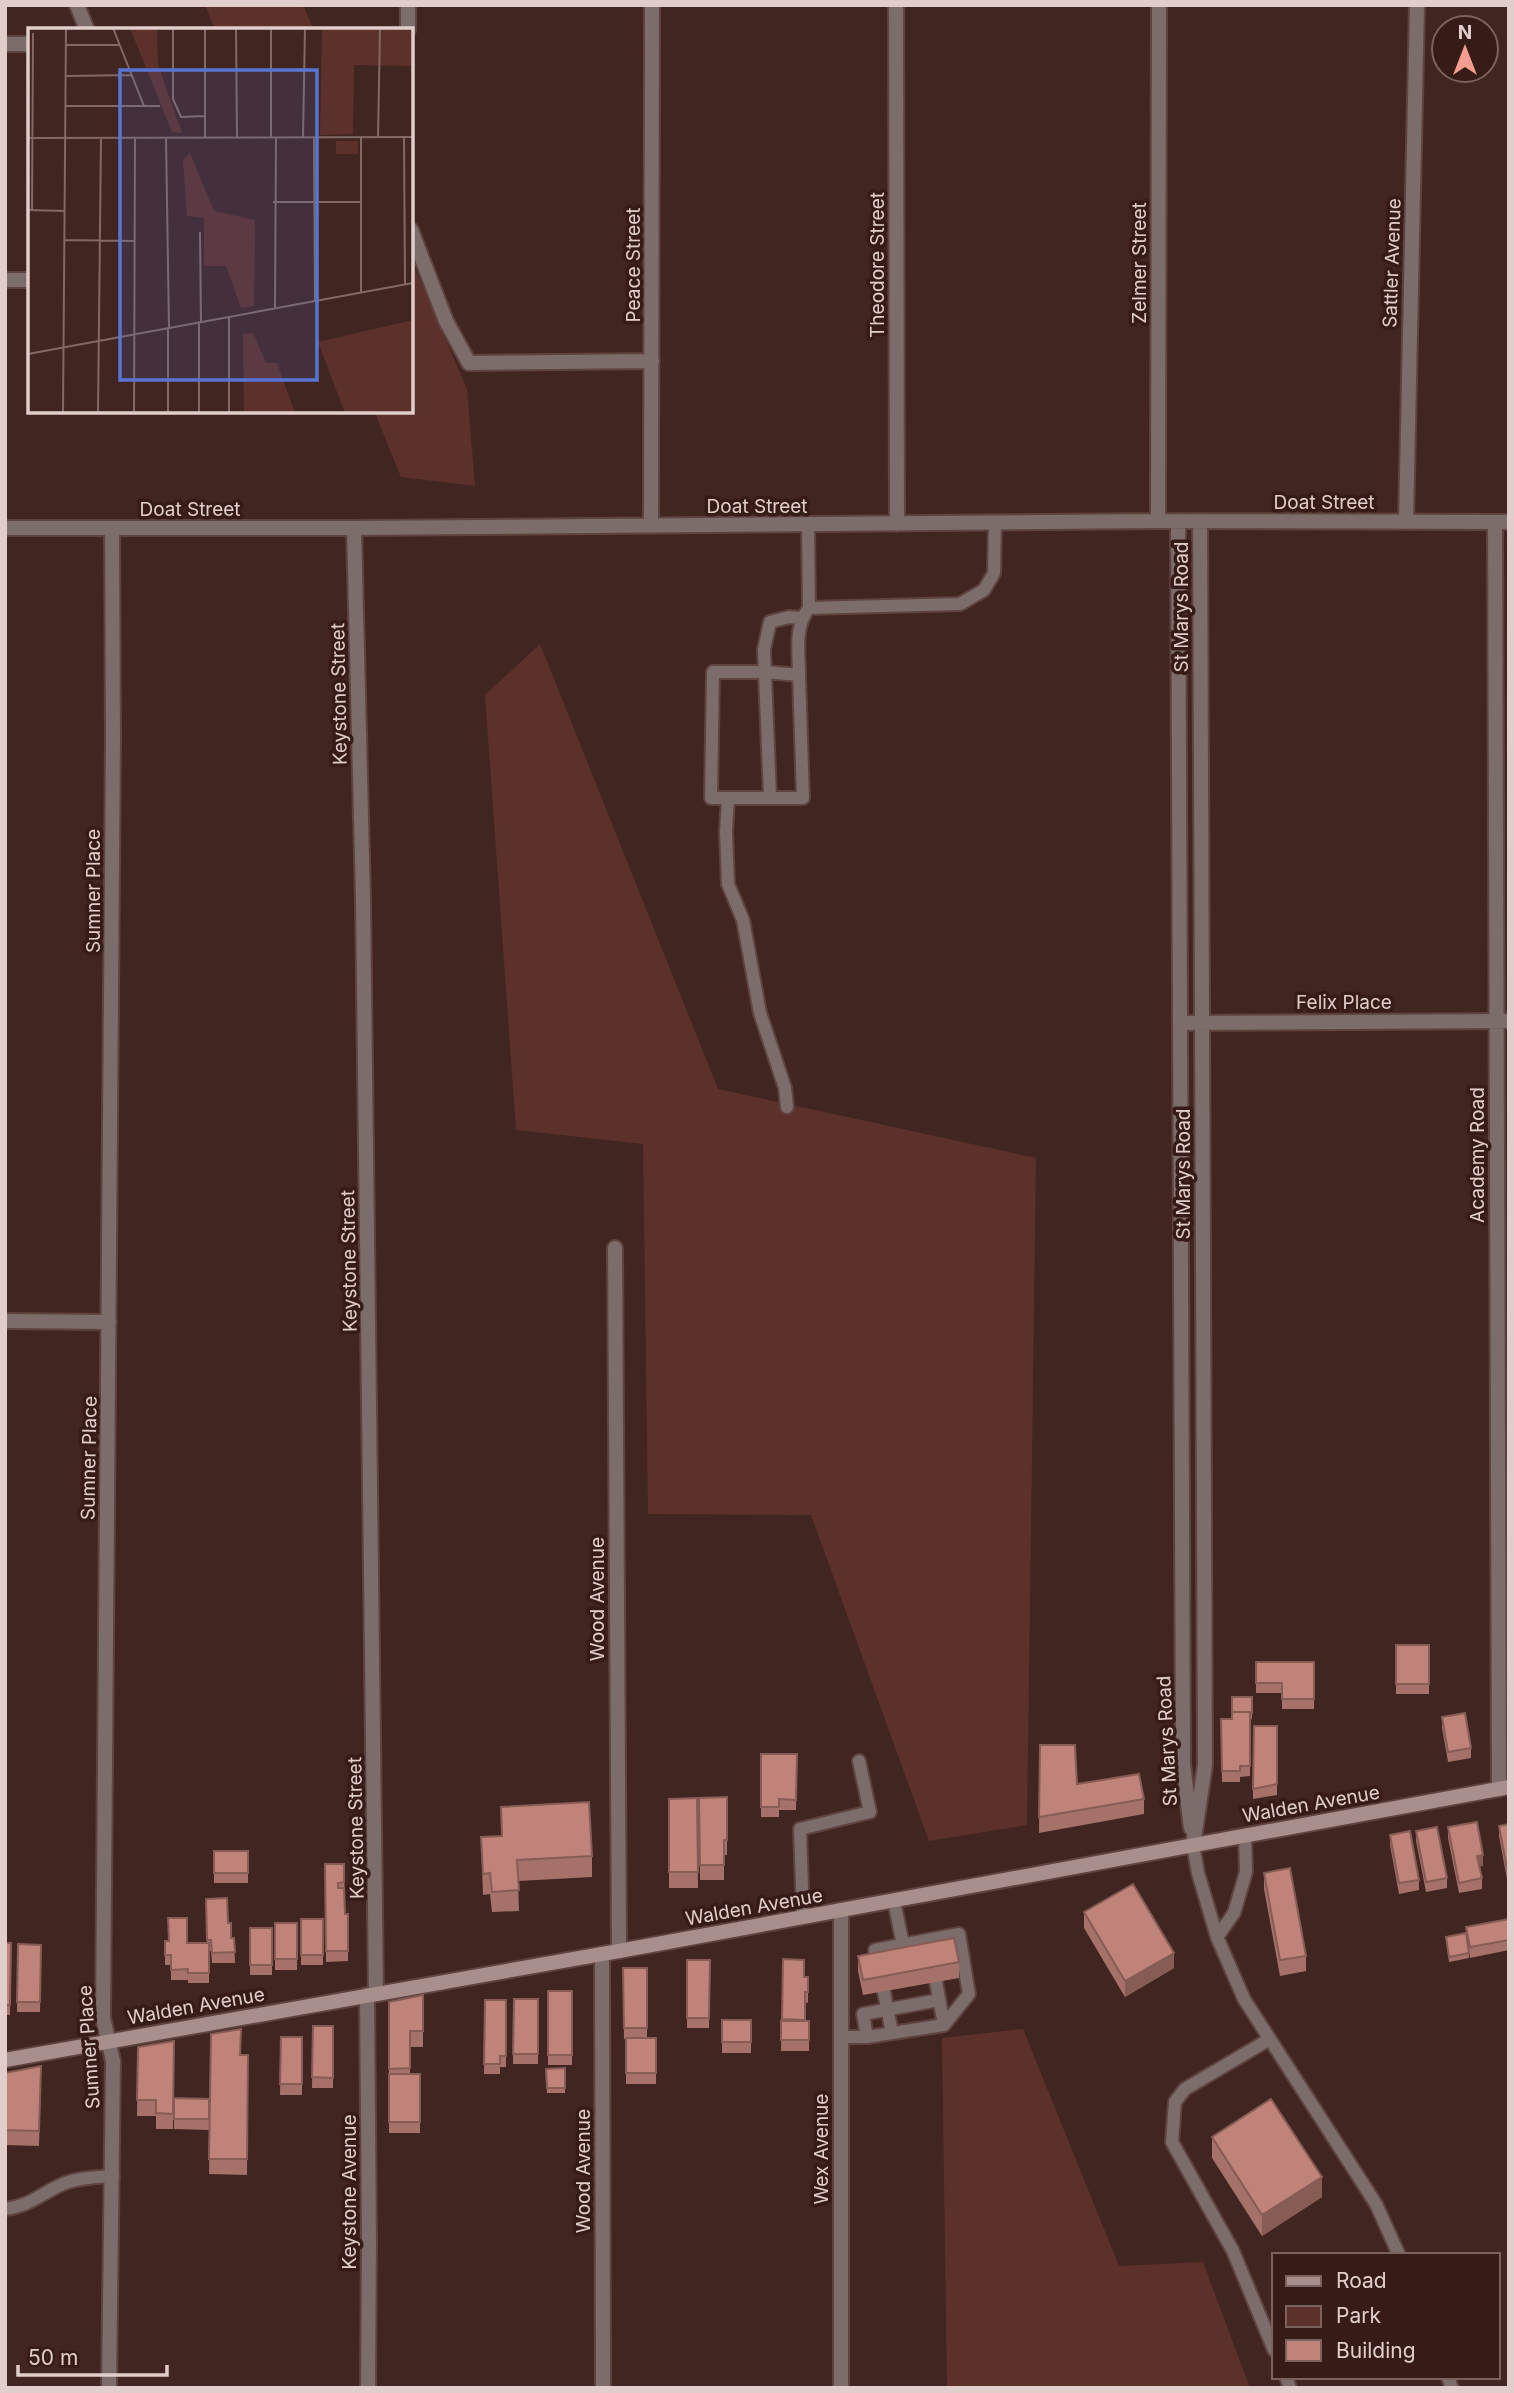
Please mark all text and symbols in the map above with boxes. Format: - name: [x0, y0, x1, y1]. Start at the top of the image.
- north arrow: [1430, 14, 1500, 84]
- text: N: [1458, 21, 1472, 44]
- inset map: [28, 28, 413, 413]
- street label: Theodore Street: [866, 192, 889, 338]
- street label: Sattler Avenue: [1378, 198, 1406, 328]
- street label: Zelmer Street: [1128, 202, 1151, 324]
- street label: Peace Street: [622, 208, 645, 322]
- street label: Doat Street: [1273, 491, 1375, 514]
- street label: Doat Street: [706, 495, 808, 518]
- street label: Doat Street: [139, 498, 241, 521]
- street label: St Marys Road: [1170, 542, 1193, 672]
- street label: Keystone Street: [326, 623, 352, 765]
- street label: Sumner Place: [82, 829, 105, 953]
- street label: Felix Place: [1296, 991, 1392, 1014]
- street label: Academy Road: [1466, 1087, 1489, 1223]
- street label: St Marys Road: [1172, 1109, 1195, 1239]
- street label: Keystone Street: [336, 1190, 362, 1332]
- street label: Sumner Place: [76, 1396, 102, 1520]
- street label: Wood Avenue: [586, 1537, 609, 1661]
- street label: St Marys Road: [1152, 1675, 1182, 1807]
- street label: Keystone Street: [343, 1757, 369, 1899]
- street label: Walden Avenue: [1241, 1781, 1381, 1827]
- street label: Walden Avenue: [684, 1884, 824, 1930]
- street label: Walden Avenue: [126, 1983, 266, 2029]
- street label: Sumner Place: [73, 1984, 105, 2110]
- street label: Wex Avenue: [810, 2094, 833, 2204]
- street label: Wood Avenue: [572, 2109, 595, 2233]
- street label: Keystone Avenue: [338, 2114, 361, 2270]
- legend: [1272, 2253, 1500, 2379]
- text: Road: [1336, 2268, 1387, 2293]
- text: Park: [1336, 2303, 1381, 2328]
- scale bar: [18, 2334, 166, 2378]
- text: Building: [1336, 2338, 1416, 2363]
- text: 50 m: [28, 2345, 78, 2370]

